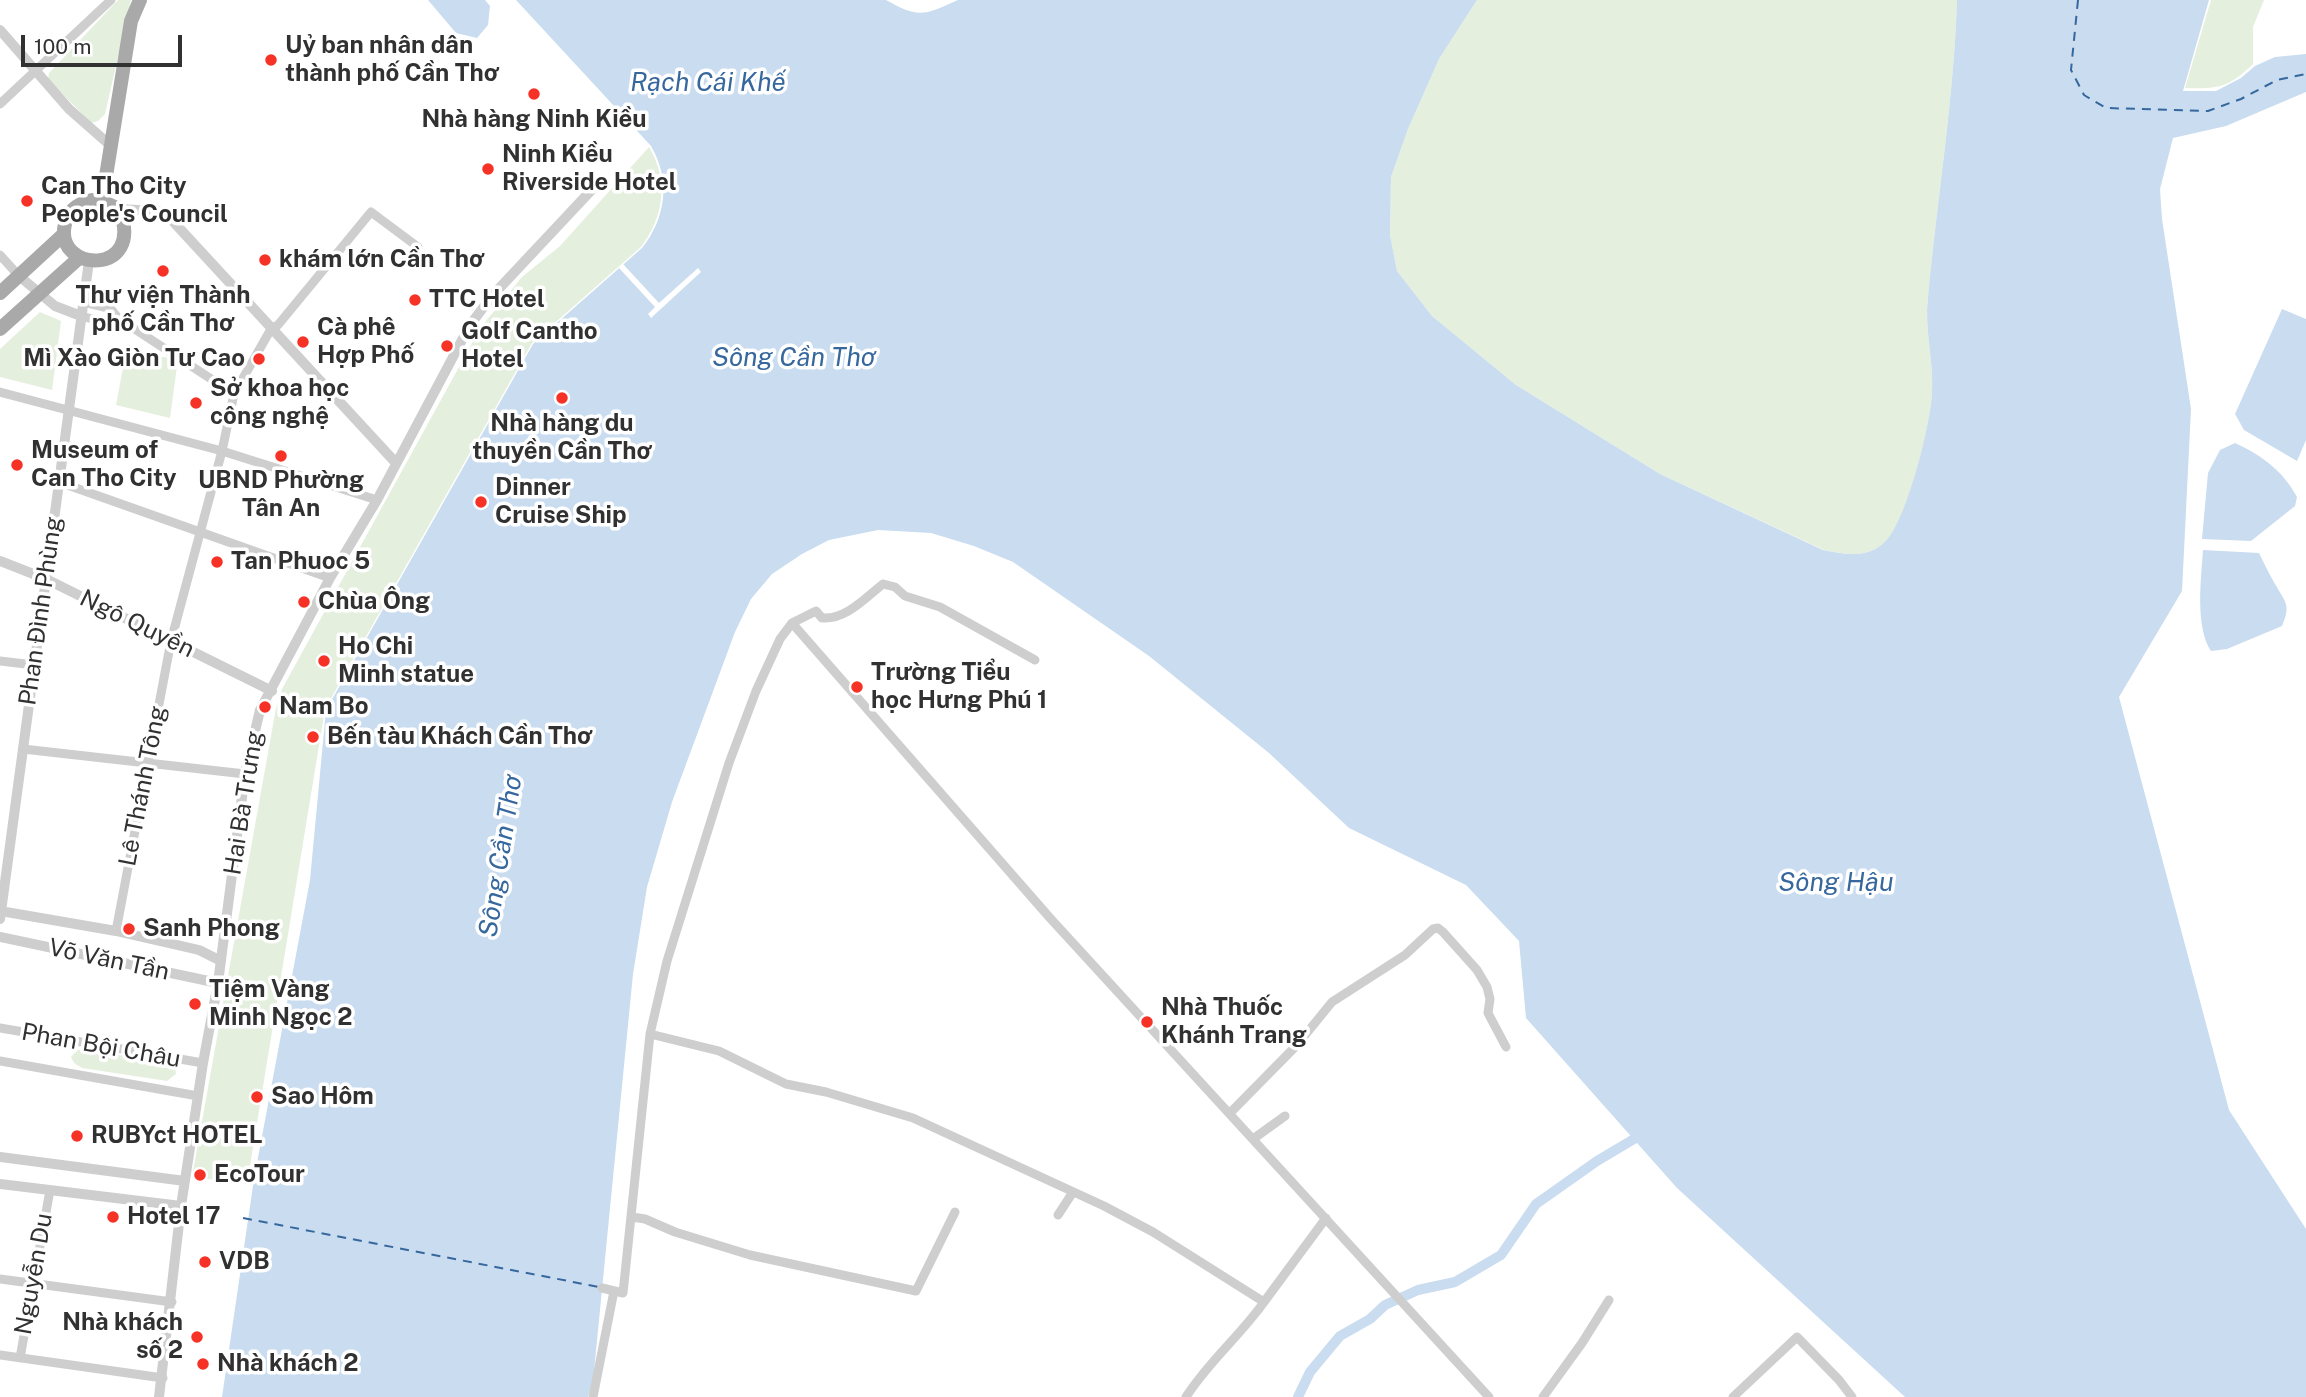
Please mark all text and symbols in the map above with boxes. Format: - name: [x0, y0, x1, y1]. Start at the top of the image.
- scale bar: [24, 21, 186, 65]
- place label: Uỷ ban nhân dân thành phố Cần Thơ: [285, 32, 499, 88]
- text: 100 m: [34, 34, 91, 59]
- marker: Uỷ ban nhân dân thành phố Cần Thơ: [263, 52, 279, 68]
- water label: Rạch Cái Khế: [630, 67, 786, 99]
- marker: Nhà hàng Ninh Kiều: [526, 86, 542, 102]
- place label: Nhà hàng Ninh Kiều: [421, 106, 647, 134]
- place label: Ninh Kiều Riverside Hotel: [502, 141, 677, 197]
- marker: Ninh Kiều Riverside Hotel: [480, 161, 496, 177]
- place label: Can Tho City People's Council: [41, 173, 228, 229]
- marker: Can Tho City People's Council: [19, 193, 35, 209]
- place label: khám lớn Cần Thơ: [279, 246, 484, 274]
- marker: khám lớn Cần Thơ: [257, 252, 273, 268]
- marker: Thư viện Thành phố Cần Thơ: [155, 263, 171, 279]
- place label: Thư viện Thành phố Cần Thơ: [76, 282, 250, 338]
- place label: TTC Hotel: [429, 286, 545, 314]
- marker: TTC Hotel: [407, 292, 423, 308]
- place label: Cà phê Hợp Phố: [317, 314, 414, 370]
- place label: Golf Cantho Hotel: [461, 318, 598, 374]
- marker: Cà phê Hợp Phố: [295, 334, 311, 350]
- marker: Golf Cantho Hotel: [439, 338, 455, 354]
- water label: Sông Cần Thơ: [712, 342, 876, 374]
- place label: Mì Xào Giòn Tư Cao: [23, 345, 245, 373]
- marker: Mì Xào Giòn Tư Cao: [251, 351, 267, 367]
- place label: Sở khoa học công nghệ: [210, 375, 349, 431]
- marker: Nhà hàng du thuyền Cần Thơ: [554, 390, 570, 406]
- marker: Sở khoa học công nghệ: [188, 395, 204, 411]
- place label: Nhà hàng du thuyền Cần Thơ: [472, 410, 652, 466]
- place label: Museum of Can Tho City: [31, 437, 177, 493]
- marker: UBND Phường Tân An: [273, 448, 289, 464]
- marker: Museum of Can Tho City: [9, 457, 25, 473]
- place label: UBND Phường Tân An: [198, 467, 364, 523]
- place label: Dinner Cruise Ship: [495, 474, 627, 530]
- marker: Dinner Cruise Ship: [473, 494, 489, 510]
- street label: Phan Đình Phùng: [13, 515, 69, 707]
- place label: Tan Phuoc 5: [231, 548, 370, 576]
- marker: Tan Phuoc 5: [209, 554, 225, 570]
- street label: Ngô Quyền: [75, 584, 199, 664]
- place label: Chùa Ông: [318, 588, 430, 616]
- marker: Chùa Ông: [296, 594, 312, 610]
- place label: Ho Chi Minh statue: [338, 633, 474, 689]
- marker: Ho Chi Minh statue: [316, 653, 332, 669]
- place label: Trường Tiểu học Hưng Phú 1: [871, 659, 1047, 715]
- marker: Trường Tiểu học Hưng Phú 1: [849, 679, 865, 695]
- place label: Nam Bo: [279, 693, 369, 721]
- marker: Nam Bo: [257, 699, 273, 715]
- street label: Lê Thánh Tông: [113, 703, 173, 869]
- place label: Bến tàu Khách Cần Thơ: [327, 723, 592, 751]
- street label: Hai Bà Trưng: [218, 729, 270, 877]
- marker: Bến tàu Khách Cần Thơ: [305, 729, 321, 745]
- water label: Sông Cần Thơ: [473, 773, 529, 939]
- water label: Sông Hậu: [1778, 867, 1894, 899]
- place label: Sanh Phong: [143, 915, 280, 943]
- marker: Sanh Phong: [121, 921, 137, 937]
- street label: Võ Văn Tần: [46, 933, 172, 987]
- place label: Tiệm Vàng Minh Ngọc 2: [209, 976, 352, 1032]
- place label: Nhà Thuốc Khánh Trang: [1161, 994, 1307, 1050]
- marker: Tiệm Vàng Minh Ngọc 2: [187, 996, 203, 1012]
- marker: Nhà Thuốc Khánh Trang: [1139, 1014, 1155, 1030]
- street label: Phan Bội Châu: [19, 1018, 183, 1074]
- place label: Sao Hôm: [271, 1083, 374, 1111]
- marker: Sao Hôm: [249, 1089, 265, 1105]
- place label: RUBYct HOTEL: [91, 1122, 263, 1150]
- marker: RUBYct HOTEL: [69, 1128, 85, 1144]
- place label: EcoTour: [214, 1161, 305, 1189]
- marker: EcoTour: [192, 1167, 208, 1183]
- place label: Hotel 17: [127, 1203, 221, 1231]
- marker: Hotel 17: [105, 1209, 121, 1225]
- street label: Nguyễn Du: [9, 1211, 59, 1337]
- place label: VDB: [219, 1248, 270, 1276]
- marker: VDB: [197, 1254, 213, 1270]
- place label: Nhà khách số 2: [62, 1309, 183, 1365]
- marker: Nhà khách số 2: [189, 1329, 205, 1345]
- place label: Nhà khách 2: [217, 1350, 358, 1378]
- marker: Nhà khách 2: [195, 1356, 211, 1372]

